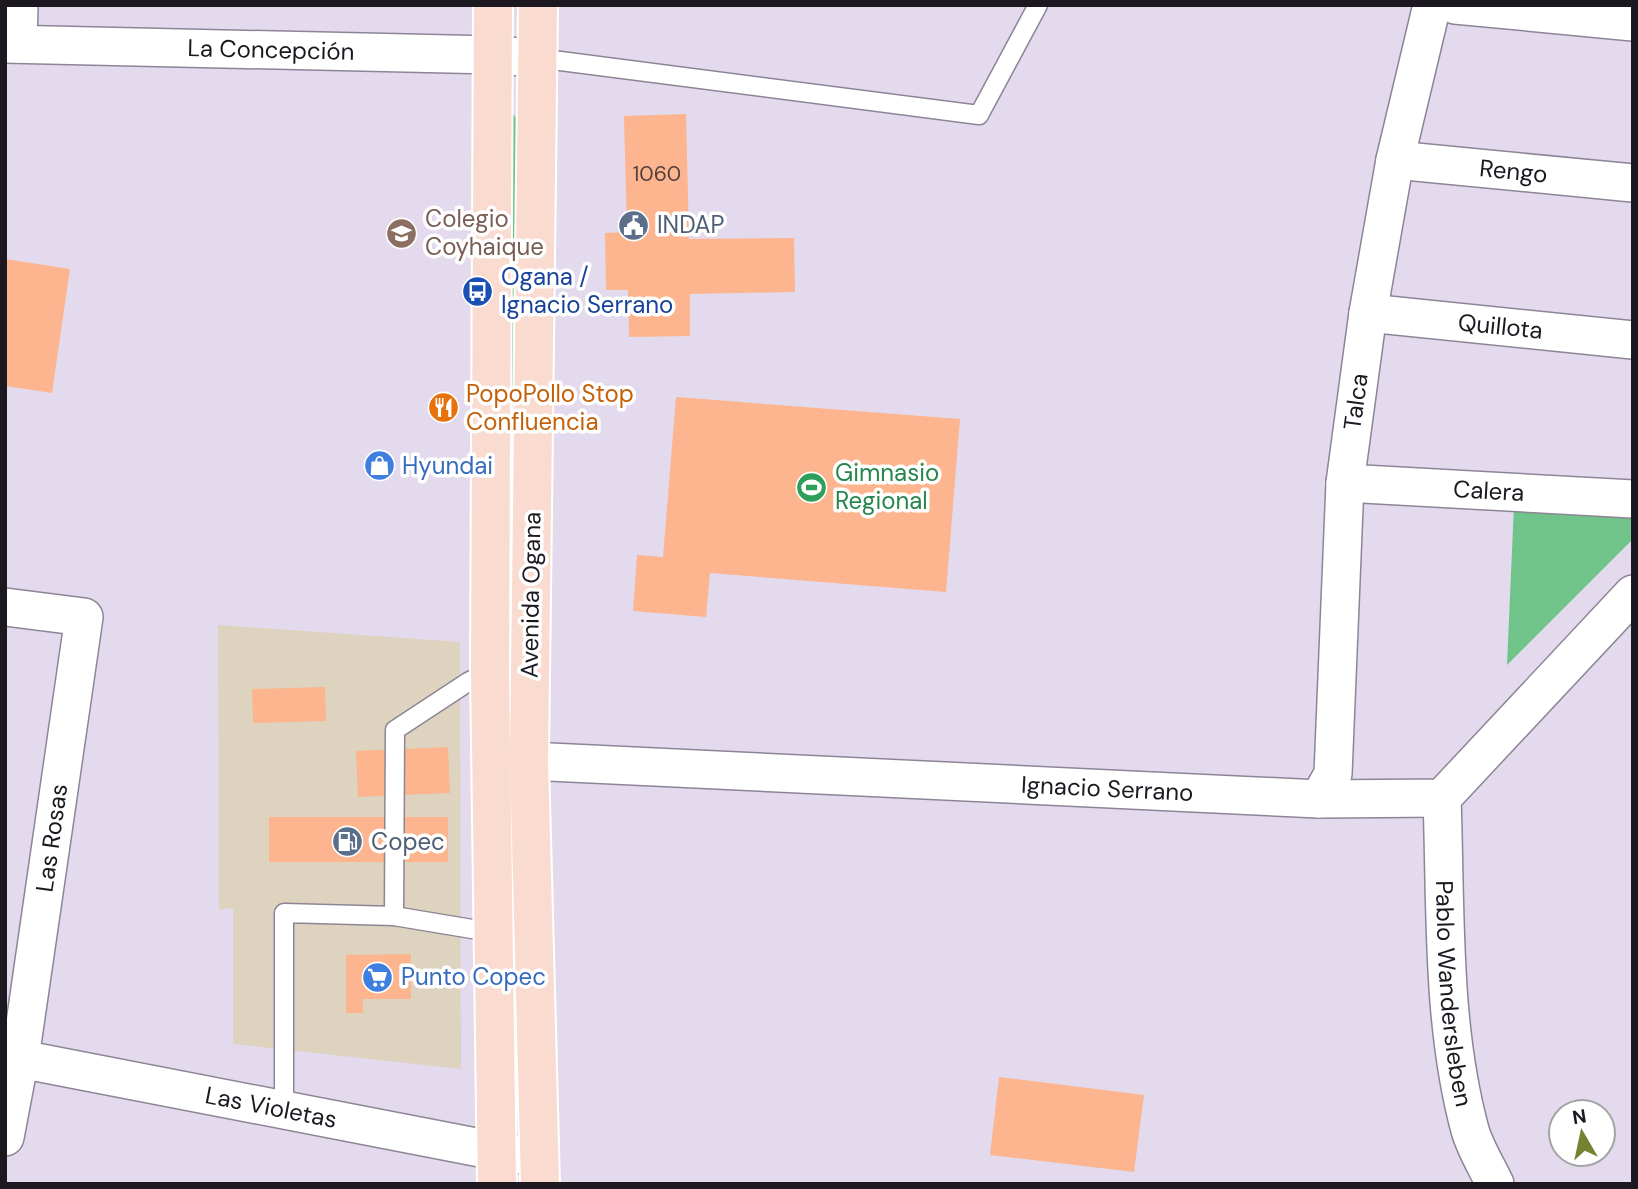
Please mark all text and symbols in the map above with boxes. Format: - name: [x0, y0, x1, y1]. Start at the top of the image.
- street label: La Concepción: [187, 32, 355, 67]
- street label: Rengo: [1478, 152, 1549, 190]
- house number: 1060: [633, 160, 681, 188]
- place label: Colegio Coyhaique: [425, 203, 544, 262]
- public building icon: INDAP: [617, 208, 651, 242]
- place label: INDAP: [657, 209, 724, 240]
- school or university icon: Colegio Coyhaique: [385, 216, 419, 250]
- place label: Ogana / Ignacio Serrano: [501, 261, 673, 320]
- bus stop icon: Ogana / Ignacio Serrano: [461, 274, 495, 308]
- street label: Quillota: [1456, 306, 1544, 346]
- street label: Talca: [1336, 371, 1375, 432]
- place label: PopoPollo Stop Confluencia: [466, 378, 634, 437]
- restaurant icon: PopoPollo Stop Confluencia: [426, 391, 460, 425]
- shop icon: Hyundai: [362, 449, 396, 483]
- place label: Hyundai: [402, 450, 493, 481]
- place label: Gimnasio Regional: [835, 457, 939, 516]
- sports icon: Gimnasio Regional: [795, 470, 829, 504]
- street label: Calera: [1452, 473, 1525, 508]
- street label: Avenida Ogana: [514, 512, 547, 678]
- street label: Ignacio Serrano: [1020, 769, 1194, 808]
- street label: Las Rosas: [29, 782, 74, 894]
- fuel station icon: Copec: [331, 825, 365, 859]
- place label: Copec: [371, 826, 445, 857]
- street label: Pablo Wandersleben: [1429, 880, 1480, 1110]
- supermarket icon: Punto Copec: [361, 960, 395, 994]
- place label: Punto Copec: [401, 961, 546, 992]
- street label: Las Violetas: [203, 1079, 340, 1135]
- north arrow: [1547, 1098, 1617, 1168]
- text: N: [1571, 1103, 1588, 1130]

